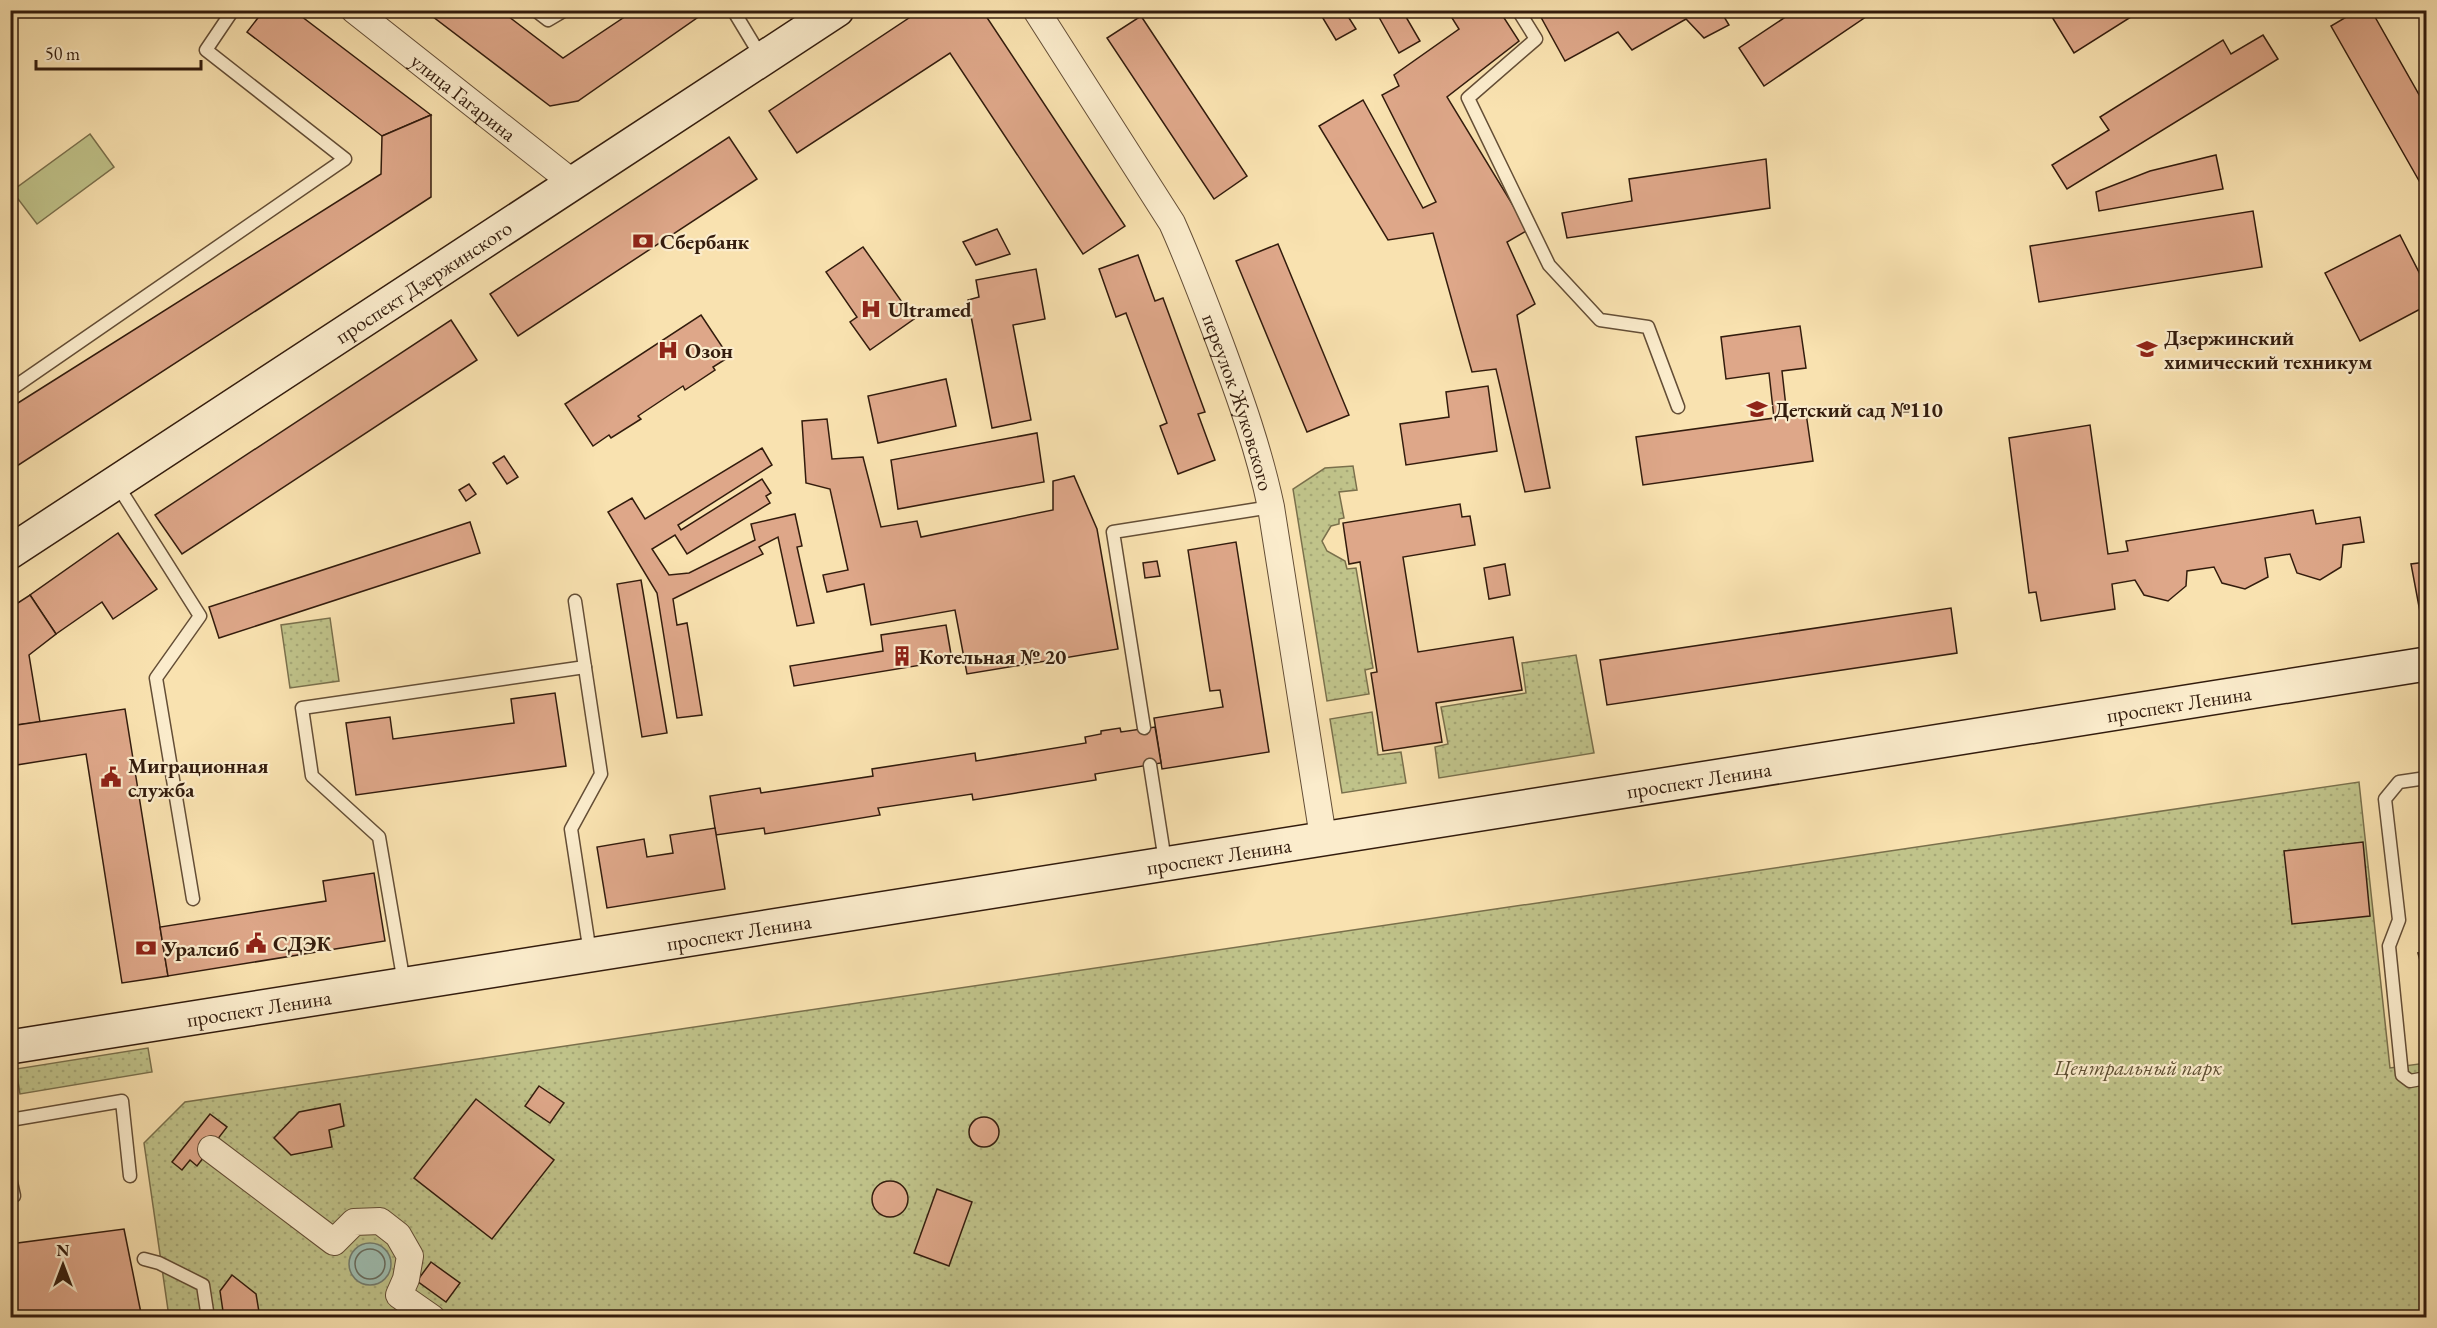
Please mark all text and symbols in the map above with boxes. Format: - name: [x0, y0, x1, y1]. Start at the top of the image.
- scale bar: [36, 33, 201, 71]
- text: 50 m: [45, 42, 80, 65]
- street label: улица Гагарина: [406, 47, 523, 147]
- street label: проспект Дзержинского: [330, 213, 517, 349]
- place label: Сбербанк: [660, 228, 750, 255]
- bank icon: Сбербанк: [631, 229, 655, 253]
- place label: Ultramed: [888, 296, 972, 323]
- hospital icon: Ultramed: [859, 297, 883, 321]
- street label: переулок Жуковского: [1197, 310, 1280, 493]
- place label: Дзержинский химический техникум: [2164, 324, 2372, 375]
- place label: Озон: [685, 337, 733, 364]
- school or university icon: Дзержинский химический техникум: [2135, 337, 2159, 361]
- hospital icon: Озон: [656, 338, 680, 362]
- place label: Детский сад №110: [1774, 396, 1943, 423]
- school or university icon: Детский сад №110: [1745, 397, 1769, 421]
- place label: Котельная № 20: [919, 643, 1066, 670]
- building icon: Котельная № 20: [890, 644, 914, 668]
- street label: проспект Ленина: [2105, 678, 2254, 728]
- place label: Миграционная служба: [128, 752, 269, 803]
- street label: проспект Ленина: [1625, 754, 1774, 804]
- public building icon: Миграционная служба: [99, 765, 123, 789]
- street label: проспект Ленина: [1145, 830, 1294, 880]
- street label: проспект Ленина: [665, 907, 814, 956]
- place label: СДЭК: [273, 930, 333, 957]
- public building icon: СДЭК: [244, 931, 268, 955]
- place label: Уралсиб: [162, 935, 239, 962]
- bank icon: Уралсиб: [134, 936, 158, 960]
- street label: проспект Ленина: [185, 983, 334, 1032]
- park label: Центральный парк: [2053, 1054, 2223, 1081]
- north arrow: [33, 1235, 93, 1295]
- text: N: [57, 1240, 70, 1261]

